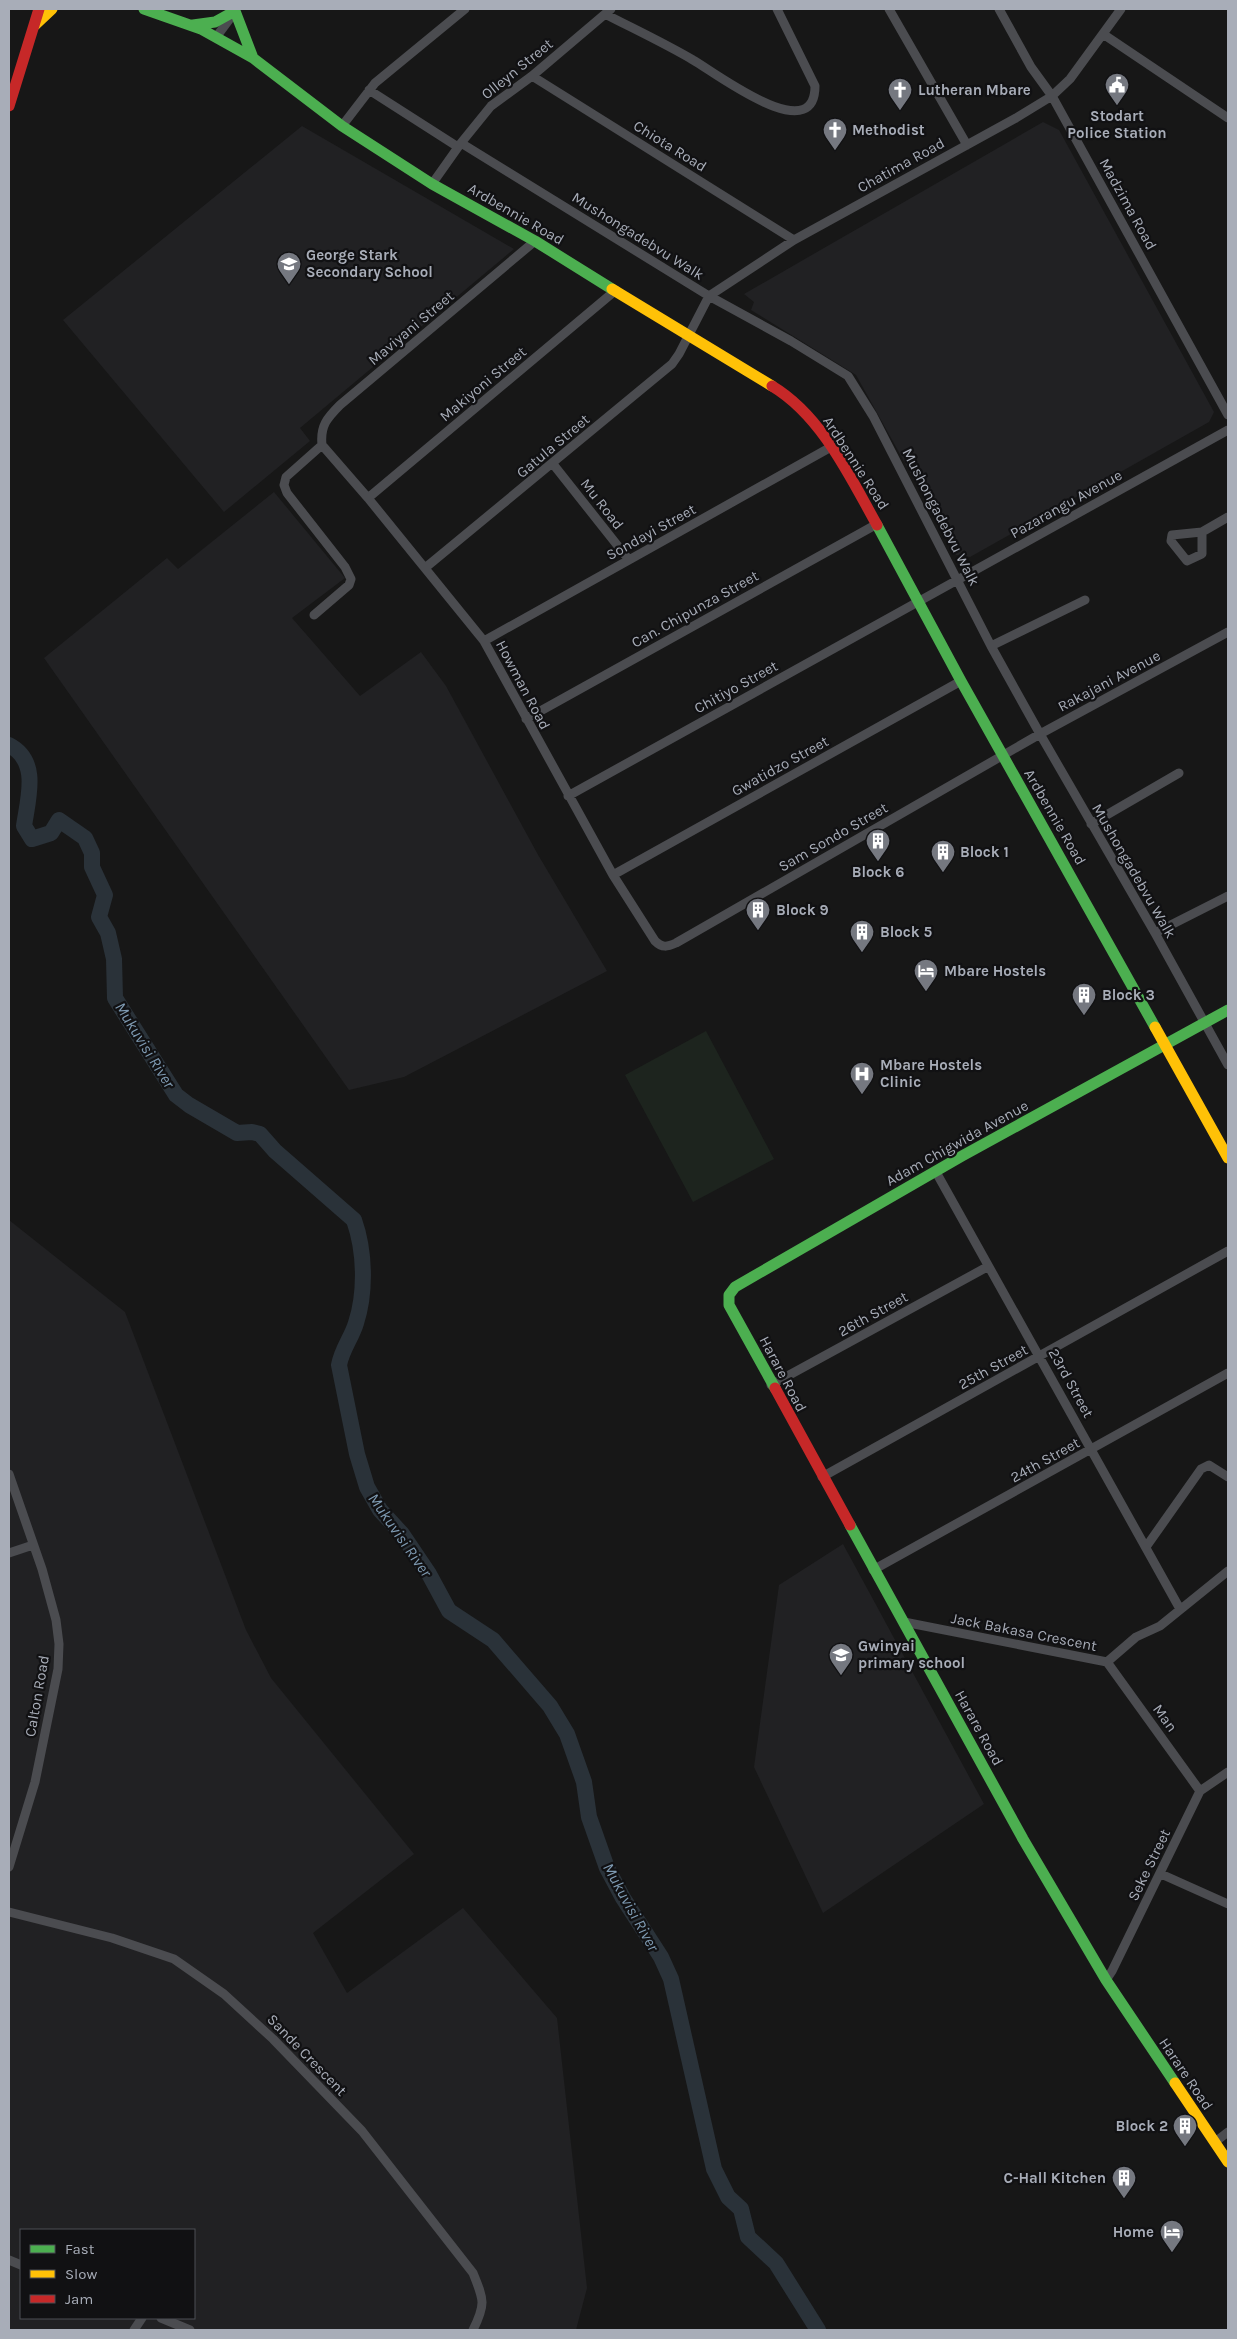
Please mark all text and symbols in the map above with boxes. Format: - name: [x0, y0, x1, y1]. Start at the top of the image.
- street label: Olleyn Street: [478, 35, 557, 103]
- public building icon: Stodart Police Station: [1104, 72, 1130, 106]
- church icon: Lutheran Mbare: [887, 77, 913, 111]
- place label: Lutheran Mbare: [918, 81, 1031, 99]
- place label: Stodart Police Station: [1067, 107, 1167, 142]
- street label: Chiota Road: [630, 116, 710, 176]
- church icon: Methodist: [822, 117, 848, 151]
- place label: Methodist: [852, 121, 925, 139]
- street label: Chatima Road: [854, 134, 948, 196]
- street label: Madzima Road: [1095, 155, 1161, 253]
- street label: Ardbennie Road: [465, 179, 567, 249]
- street label: Mushongadebvu Walk: [569, 188, 707, 284]
- place label: George Stark Secondary School: [306, 246, 433, 281]
- school or university icon: George Stark Secondary School: [276, 251, 302, 285]
- street label: Maviyani Street: [364, 287, 458, 369]
- street label: Makiyoni Street: [436, 342, 530, 425]
- street label: Gatula Street: [513, 410, 593, 482]
- street label: Ardbennie Road: [819, 413, 893, 513]
- street label: Mushongadebvu Walk: [898, 445, 984, 589]
- street label: Pazarangu Avenue: [1007, 466, 1125, 542]
- street label: Mu Road: [576, 475, 628, 533]
- street label: Sondayi Street: [603, 500, 699, 564]
- street label: Can. Chipunza Street: [628, 566, 762, 651]
- street label: Howman Road: [492, 637, 554, 733]
- street label: Rakajani Avenue: [1055, 646, 1163, 716]
- street label: Chitiyo Street: [691, 656, 781, 717]
- street label: Gwatidzo Street: [728, 732, 832, 800]
- street label: Ardbennie Road: [1020, 766, 1090, 868]
- street label: Sam Sondo Street: [775, 798, 891, 876]
- street label: Mushongadebvu Walk: [1088, 801, 1180, 941]
- building icon: Block 6: [865, 828, 891, 862]
- building icon: Block 1: [930, 839, 956, 873]
- place label: Block 1: [960, 843, 1009, 861]
- place label: Block 6: [852, 863, 904, 881]
- building icon: Block 9: [745, 897, 771, 931]
- place label: Block 9: [776, 901, 829, 919]
- building icon: Block 5: [849, 919, 875, 953]
- place label: Block 5: [880, 923, 932, 941]
- hotel icon: Mbare Hostels: [913, 958, 939, 992]
- place label: Mbare Hostels: [944, 962, 1046, 980]
- building icon: Block 3: [1071, 982, 1097, 1016]
- place label: Block 3: [1102, 986, 1155, 1004]
- water label: Mukuvisi River: [111, 998, 179, 1092]
- place label: Mbare Hostels Clinic: [880, 1056, 982, 1091]
- hospital icon: Mbare Hostels Clinic: [849, 1061, 875, 1095]
- street label: Adam Chigwida Avenue: [883, 1096, 1031, 1190]
- street label: 26th Street: [835, 1287, 911, 1340]
- street label: Harare Road: [756, 1333, 810, 1415]
- street label: 25th Street: [955, 1340, 1031, 1393]
- street label: 23rd Street: [1045, 1345, 1098, 1421]
- street label: 24th Street: [1007, 1433, 1083, 1486]
- water label: Mukuvisi River: [364, 1489, 436, 1581]
- street label: Jack Bakasa Crescent: [949, 1609, 1099, 1655]
- place label: Gwinyai primary school: [858, 1637, 965, 1672]
- school or university icon: Gwinyai primary school: [828, 1642, 854, 1676]
- street label: Calton Road: [21, 1654, 53, 1738]
- street label: Harare Road: [951, 1687, 1007, 1769]
- street label: Man: [1149, 1701, 1181, 1735]
- street label: Seke Street: [1124, 1826, 1174, 1904]
- water label: Mukuvisi River: [599, 1860, 663, 1955]
- street label: Sande Crescent: [263, 2010, 351, 2100]
- street label: Harare Road: [1155, 2034, 1217, 2114]
- building icon: Block 2: [1172, 2113, 1198, 2147]
- place label: Block 2: [1116, 2117, 1168, 2135]
- building icon: C-Hall Kitchen: [1111, 2165, 1137, 2199]
- place label: C-Hall Kitchen: [1003, 2169, 1106, 2187]
- hotel icon: Home: [1159, 2219, 1185, 2253]
- place label: Home: [1113, 2223, 1154, 2241]
- legend: [20, 2229, 195, 2319]
- text: Fast: [65, 2240, 95, 2258]
- text: Slow: [65, 2265, 97, 2283]
- text: Jam: [65, 2290, 93, 2308]

